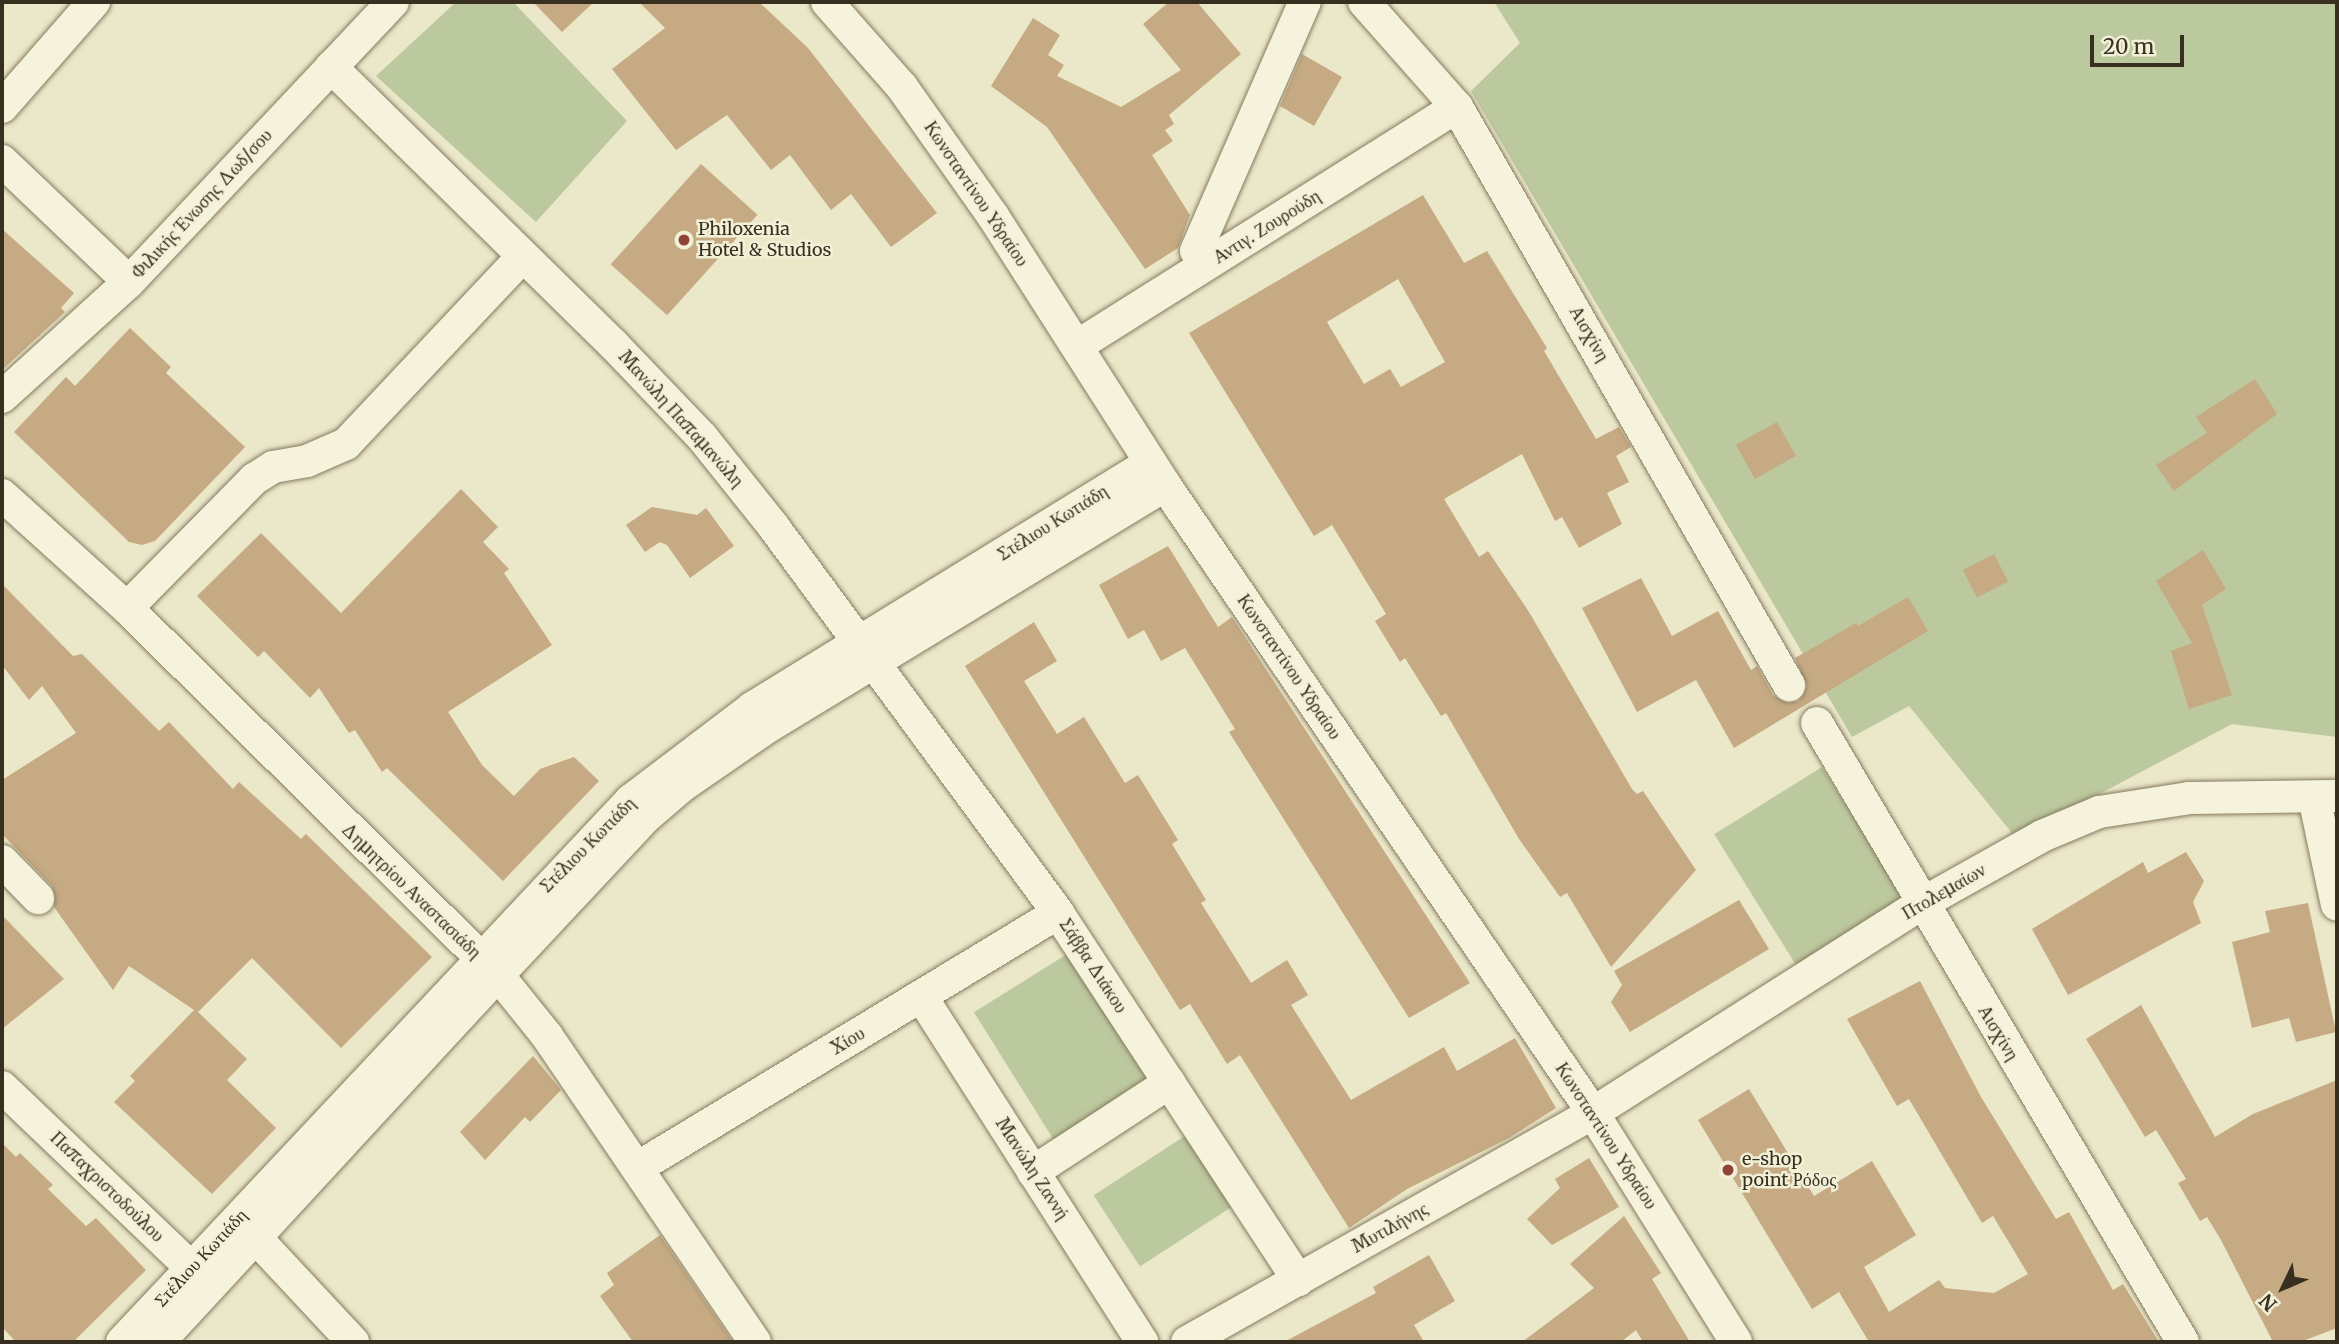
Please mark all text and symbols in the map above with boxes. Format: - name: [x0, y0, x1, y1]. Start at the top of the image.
- scale bar: [2094, 21, 2188, 65]
- text: 20 m: [2103, 33, 2154, 60]
- street label: Κωνσταντίνου Υδραίου: [919, 117, 1033, 271]
- street label: Φιλικής Ένωσης Δωδ/σου: [127, 125, 277, 283]
- street label: Αντιγ. Ζουρούδη: [1209, 185, 1325, 269]
- place label: Philoxenia Hotel & Studios: [698, 219, 831, 262]
- marker: Philoxenia Hotel & Studios: [676, 232, 692, 248]
- street label: Αισχίνη: [1564, 302, 1614, 366]
- street label: Μανώλη Παπαμανώλη: [614, 346, 748, 492]
- street label: Στέλιου Κωτιάδη: [994, 480, 1112, 566]
- street label: Κωνσταντίνου Υδραίου: [1232, 590, 1346, 744]
- street label: Στέλιου Κωτιάδη: [536, 793, 640, 897]
- street label: Δημητρίου Αναστασιάδη: [337, 819, 485, 963]
- street label: Πτολεμαίων: [1898, 859, 1990, 925]
- street label: Σάββα Διάκου: [1055, 915, 1131, 1017]
- street label: Αισχίνη: [1973, 1001, 2023, 1065]
- street label: Χίου: [827, 1023, 869, 1059]
- street label: Κωνσταντίνου Υδραίου: [1551, 1059, 1661, 1213]
- street label: Μανώλη Ζαννή: [991, 1114, 1073, 1224]
- street label: Παπαχριστοδούλου: [46, 1127, 168, 1247]
- place label: e-shop point Ρόδος: [1742, 1149, 1836, 1192]
- marker: e-shop point Ρόδος: [1720, 1162, 1736, 1178]
- street label: Μυτιλήνης: [1348, 1198, 1432, 1258]
- street label: Στέλιου Κωτιάδη: [150, 1205, 252, 1311]
- north arrow: [2248, 1253, 2318, 1323]
- text: N: [2254, 1289, 2282, 1316]

